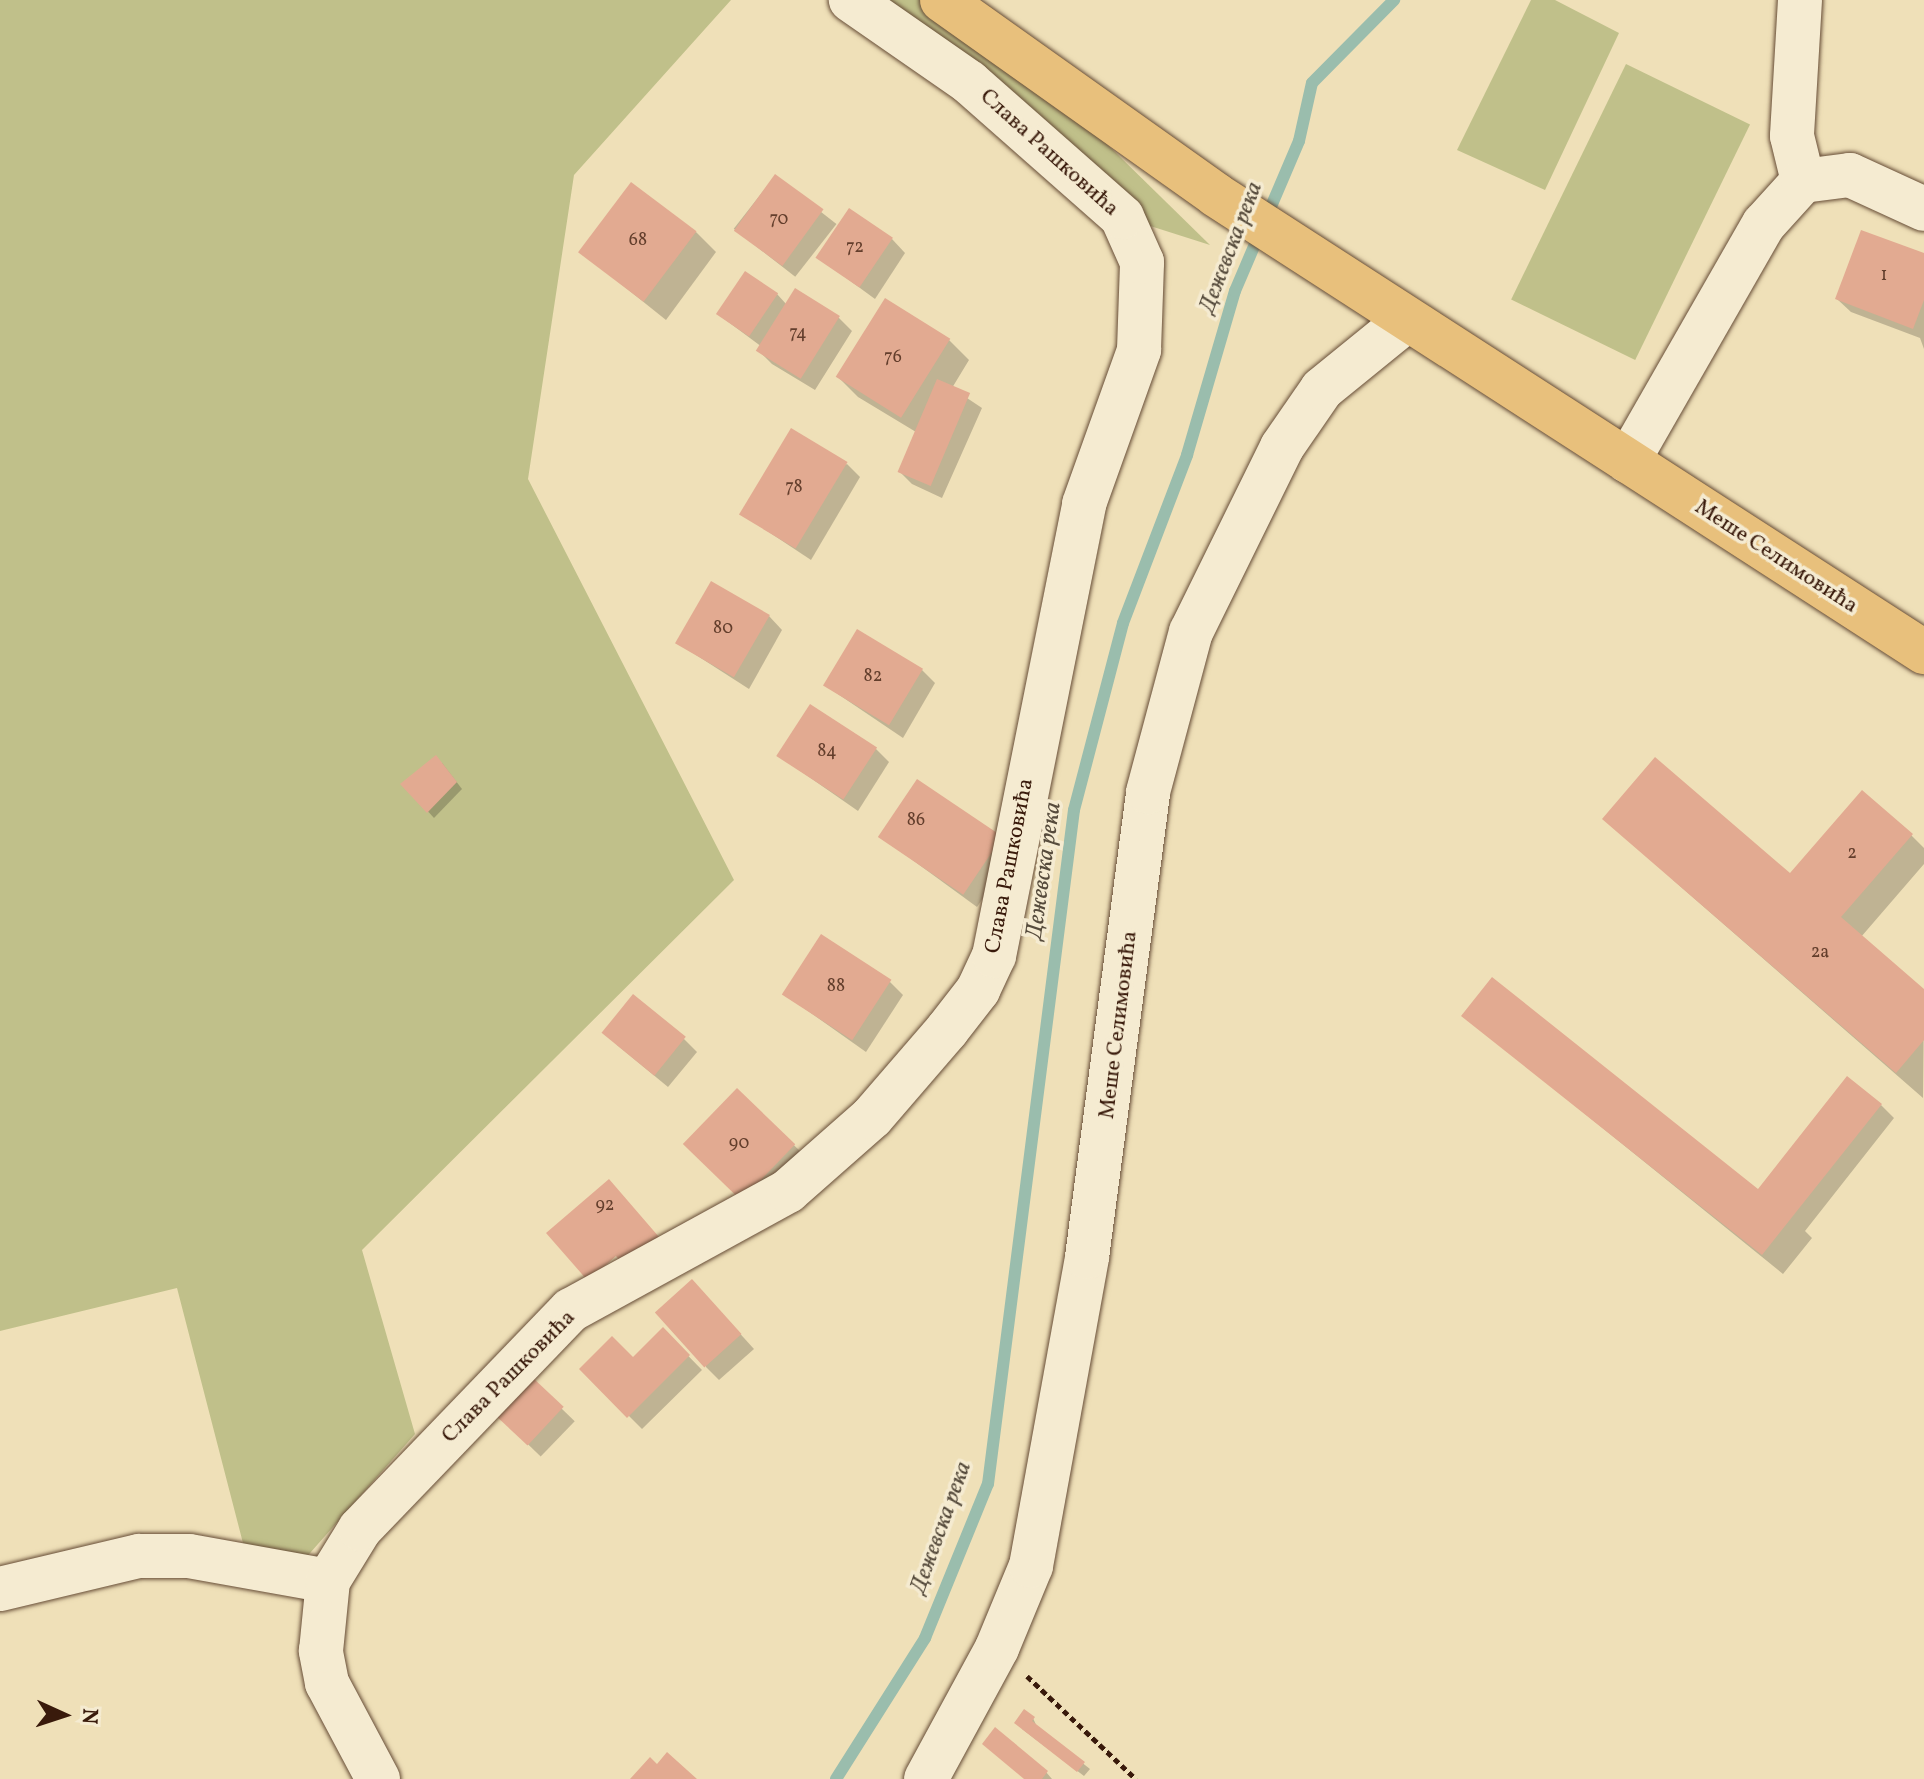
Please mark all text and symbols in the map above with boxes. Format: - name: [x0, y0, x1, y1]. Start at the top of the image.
- street label: Слава Рашковића: [974, 84, 1124, 222]
- water label: Дежевска река: [1194, 178, 1270, 318]
- house number: 70: [770, 209, 788, 231]
- house number: 68: [629, 230, 647, 252]
- house number: 72: [846, 237, 864, 259]
- house number: 1: [1881, 265, 1887, 287]
- house number: 74: [789, 323, 807, 345]
- house number: 76: [884, 347, 902, 369]
- house number: 78: [785, 477, 803, 499]
- street label: Меше Селимовића: [1689, 494, 1863, 620]
- house number: 80: [713, 618, 733, 640]
- house number: 82: [864, 666, 882, 688]
- house number: 84: [817, 741, 837, 763]
- street label: Слава Рашковића: [980, 776, 1040, 956]
- water label: Дежевска река: [1021, 800, 1069, 942]
- house number: 86: [907, 810, 925, 832]
- house number: 2: [1847, 843, 1857, 865]
- street label: Меше Селимовића: [1094, 930, 1144, 1120]
- house number: 2a: [1811, 942, 1829, 964]
- house number: 88: [827, 976, 845, 998]
- house number: 90: [729, 1133, 749, 1155]
- house number: 92: [595, 1195, 615, 1217]
- street label: Слава Рашковића: [437, 1305, 581, 1449]
- water label: Дежевска река: [905, 1458, 979, 1598]
- north arrow: [24, 1675, 104, 1755]
- text: N: [73, 1707, 104, 1725]

